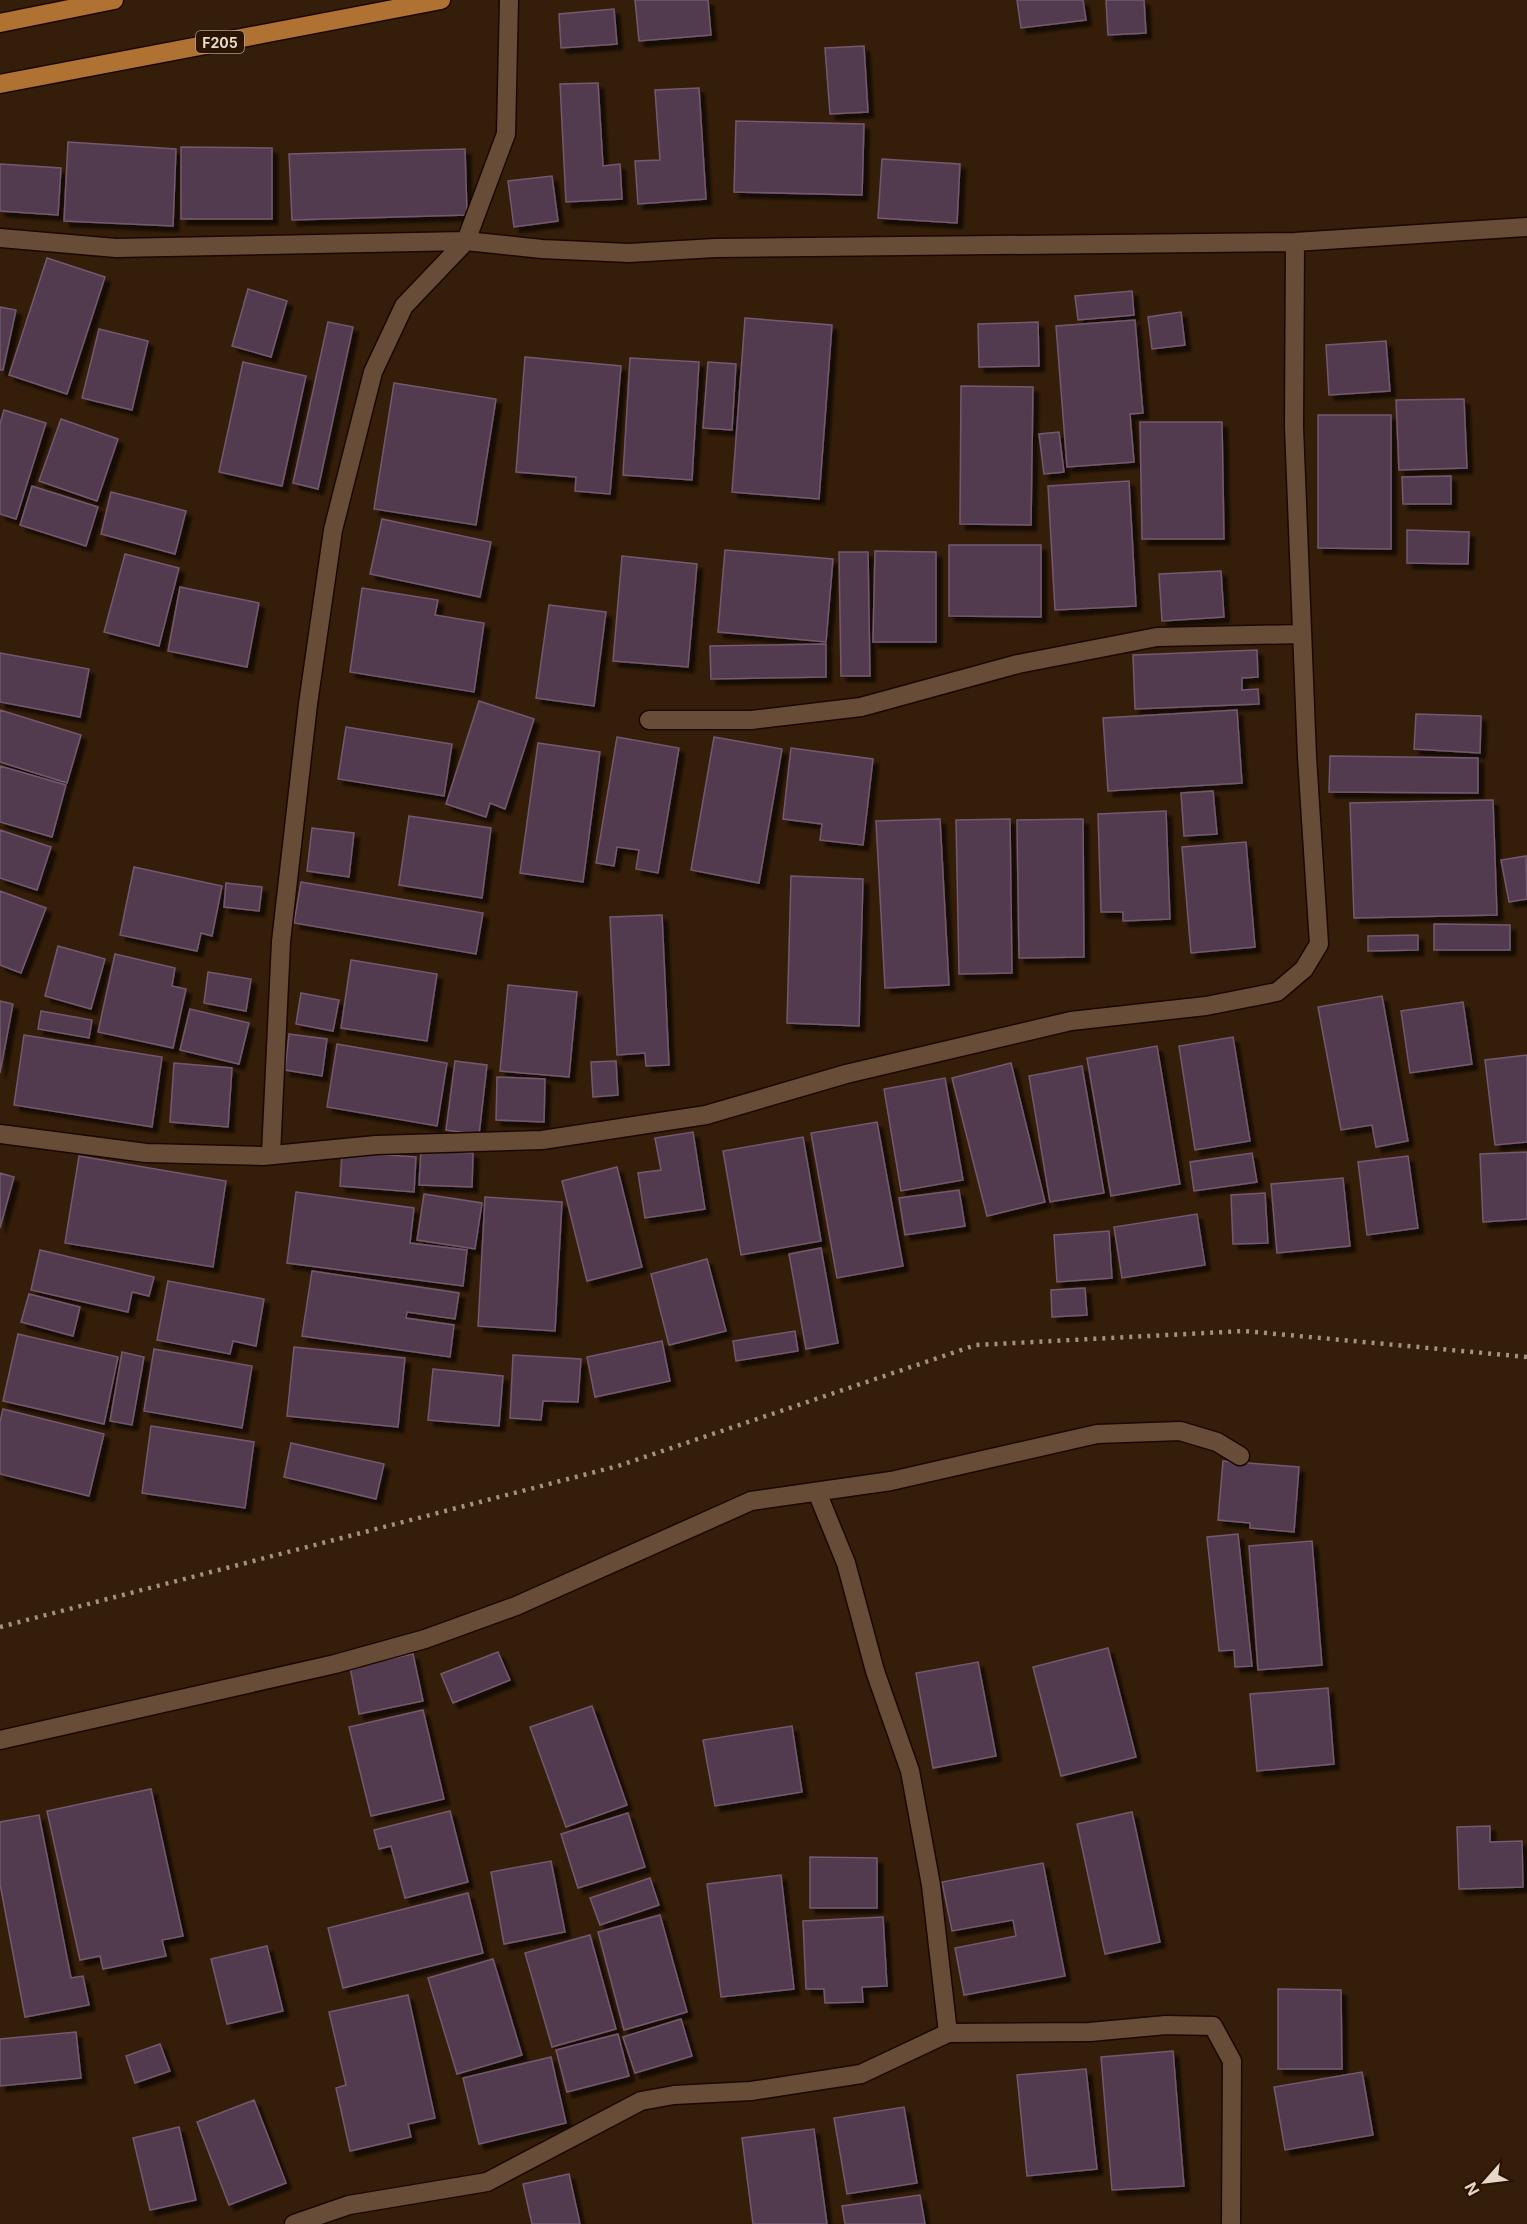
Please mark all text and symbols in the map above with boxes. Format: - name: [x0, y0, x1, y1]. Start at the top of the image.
- road number: F205: [196, 31, 244, 53]
- north arrow: [1455, 2152, 1515, 2212]
- text: N: [1460, 2179, 1483, 2199]

